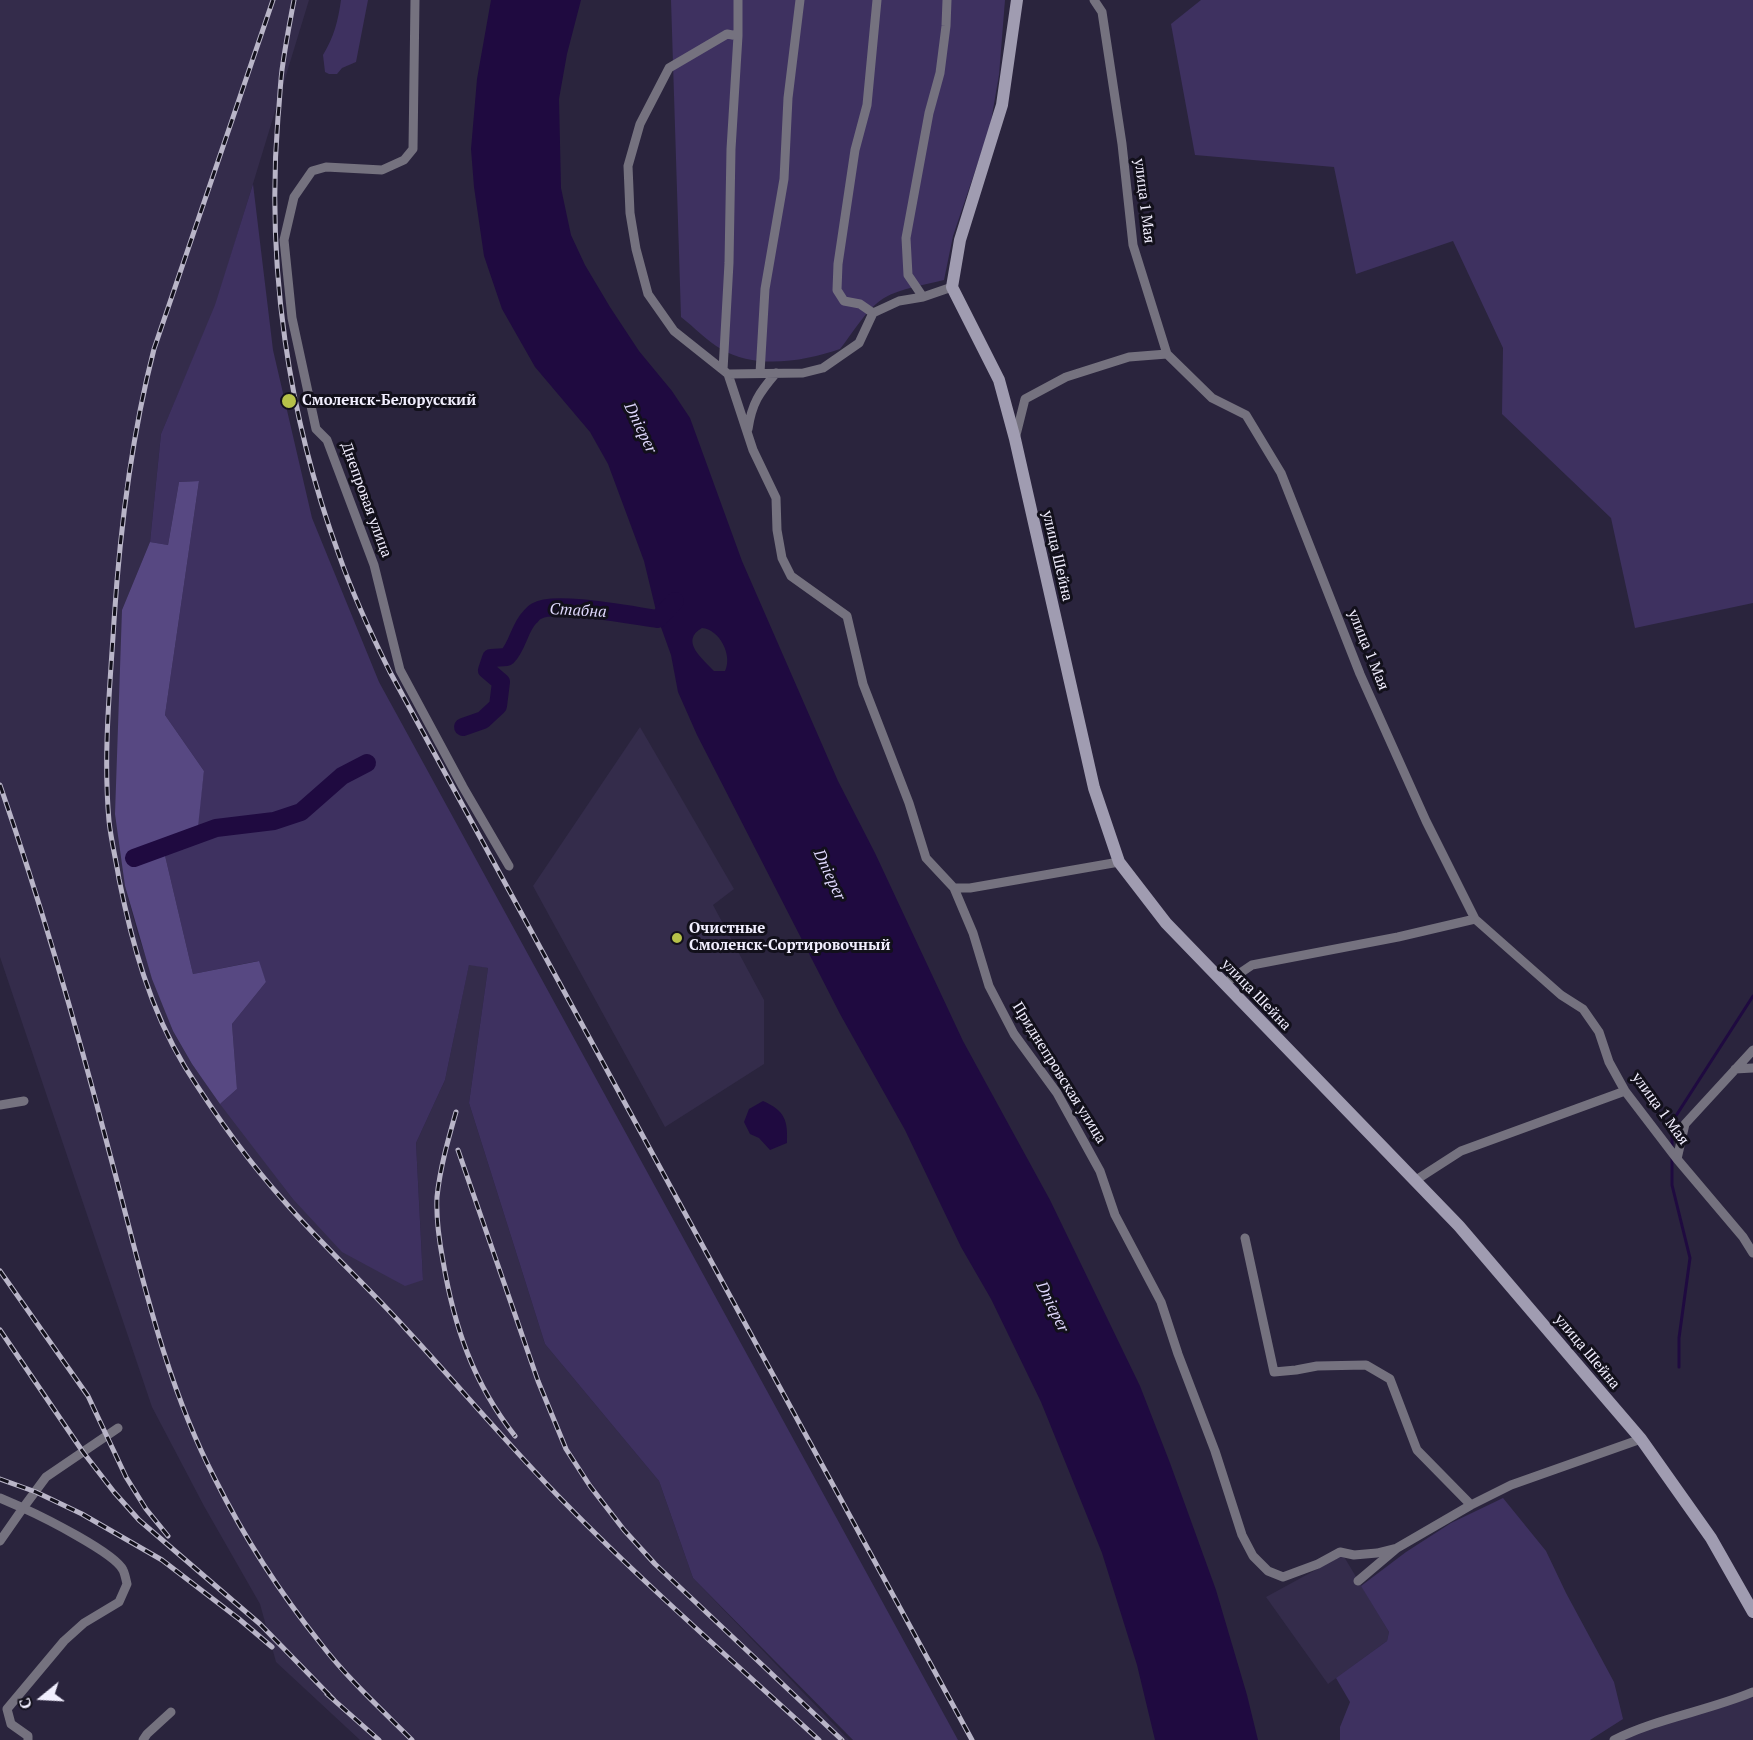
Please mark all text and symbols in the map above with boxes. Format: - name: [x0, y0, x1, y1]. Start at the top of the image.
- street label: улица 1 Мая: [1130, 158, 1158, 244]
- marker: Смоленск-Белорусский: [280, 392, 298, 410]
- place label: Смоленск-Белорусский: [302, 392, 476, 410]
- water label: Dnieper: [620, 399, 660, 457]
- street label: Днепровая улица: [337, 440, 395, 560]
- street label: улица Шейна: [1038, 509, 1076, 603]
- water label: Стабна: [549, 600, 607, 622]
- street label: улица 1 Мая: [1344, 607, 1392, 693]
- water label: Dnieper: [809, 846, 849, 904]
- place label: Очистные Смоленск-Сортировочный: [689, 920, 890, 955]
- marker: Очистные Смоленск-Сортировочный: [670, 931, 684, 945]
- street label: улица Шейна: [1217, 956, 1295, 1034]
- street label: Приднепровская улица: [1008, 999, 1110, 1147]
- street label: улица 1 Мая: [1628, 1069, 1692, 1149]
- water label: Dnieper: [1032, 1278, 1072, 1336]
- street label: улица Шейна: [1550, 1311, 1624, 1393]
- north arrow: [12, 1668, 72, 1728]
- text: С: [13, 1695, 37, 1712]

